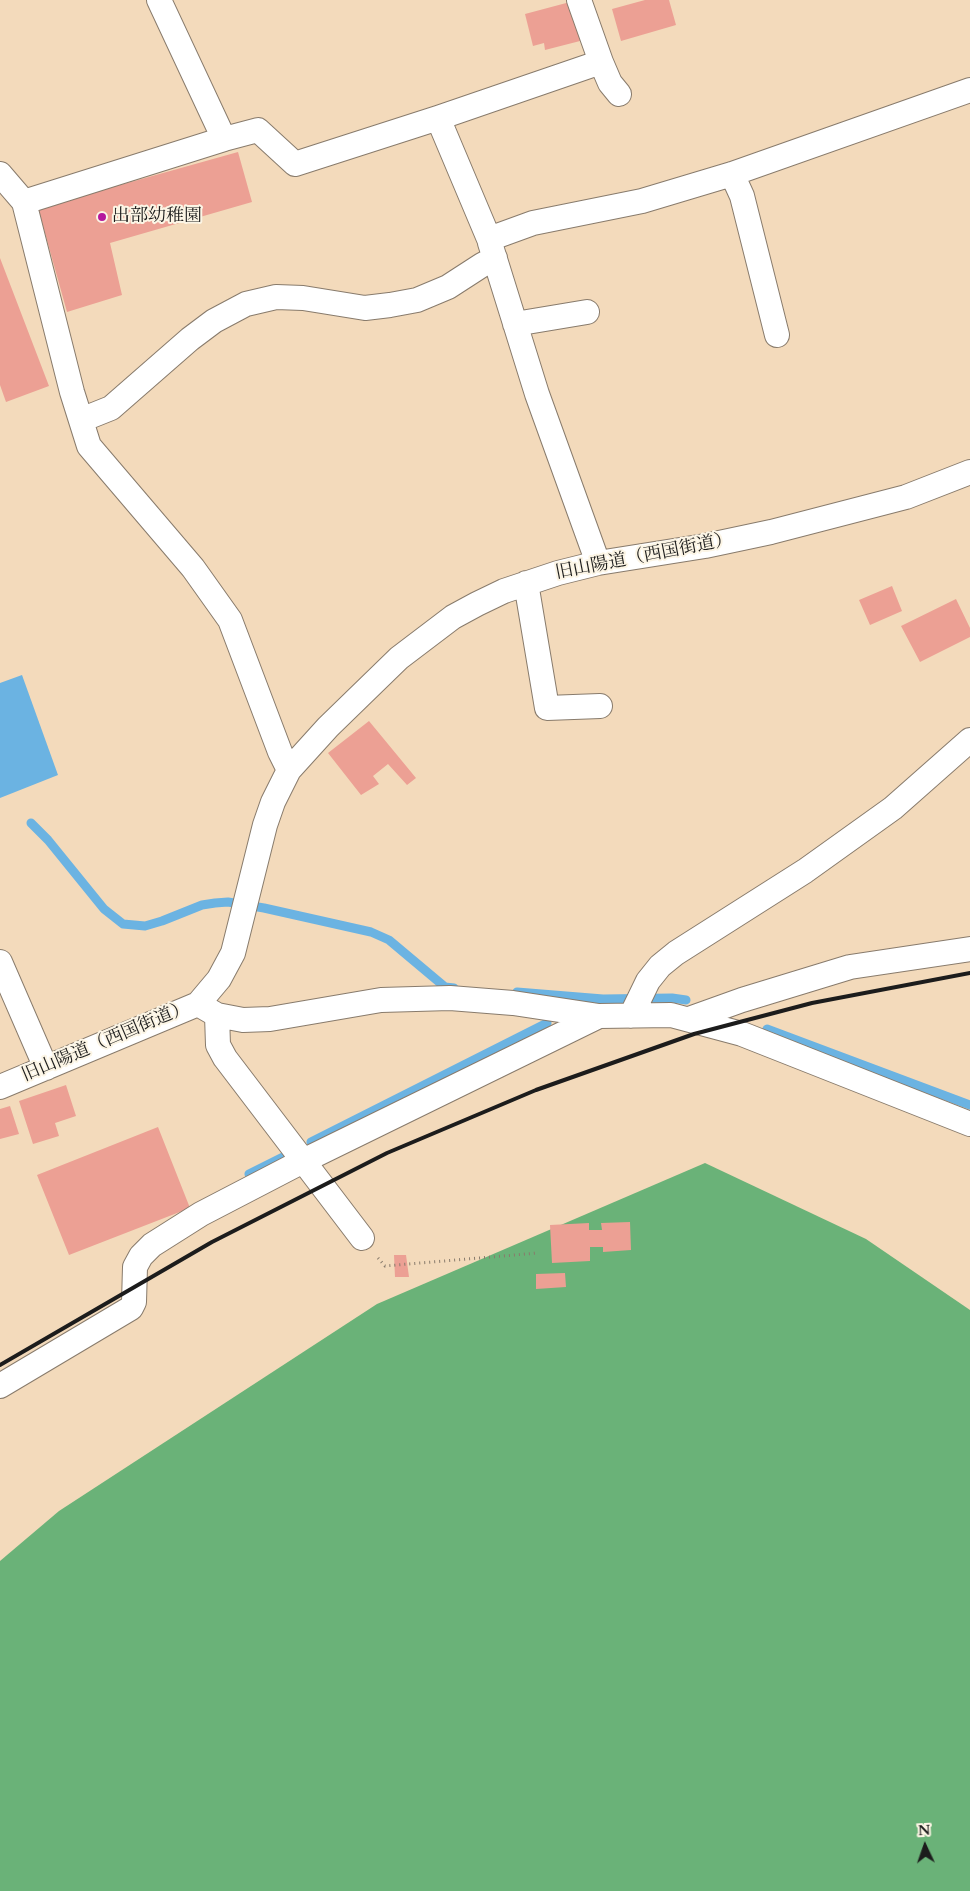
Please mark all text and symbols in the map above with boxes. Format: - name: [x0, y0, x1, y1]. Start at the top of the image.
- place label: 出部幼稚園: [112, 206, 202, 228]
- marker: 出部幼稚園: [96, 211, 108, 223]
- street label: 旧山陽道（西国街道）: [554, 529, 734, 585]
- street label: 旧山陽道（西国街道）: [19, 997, 193, 1087]
- north arrow: [900, 1821, 950, 1871]
- text: N: [918, 1821, 931, 1840]

